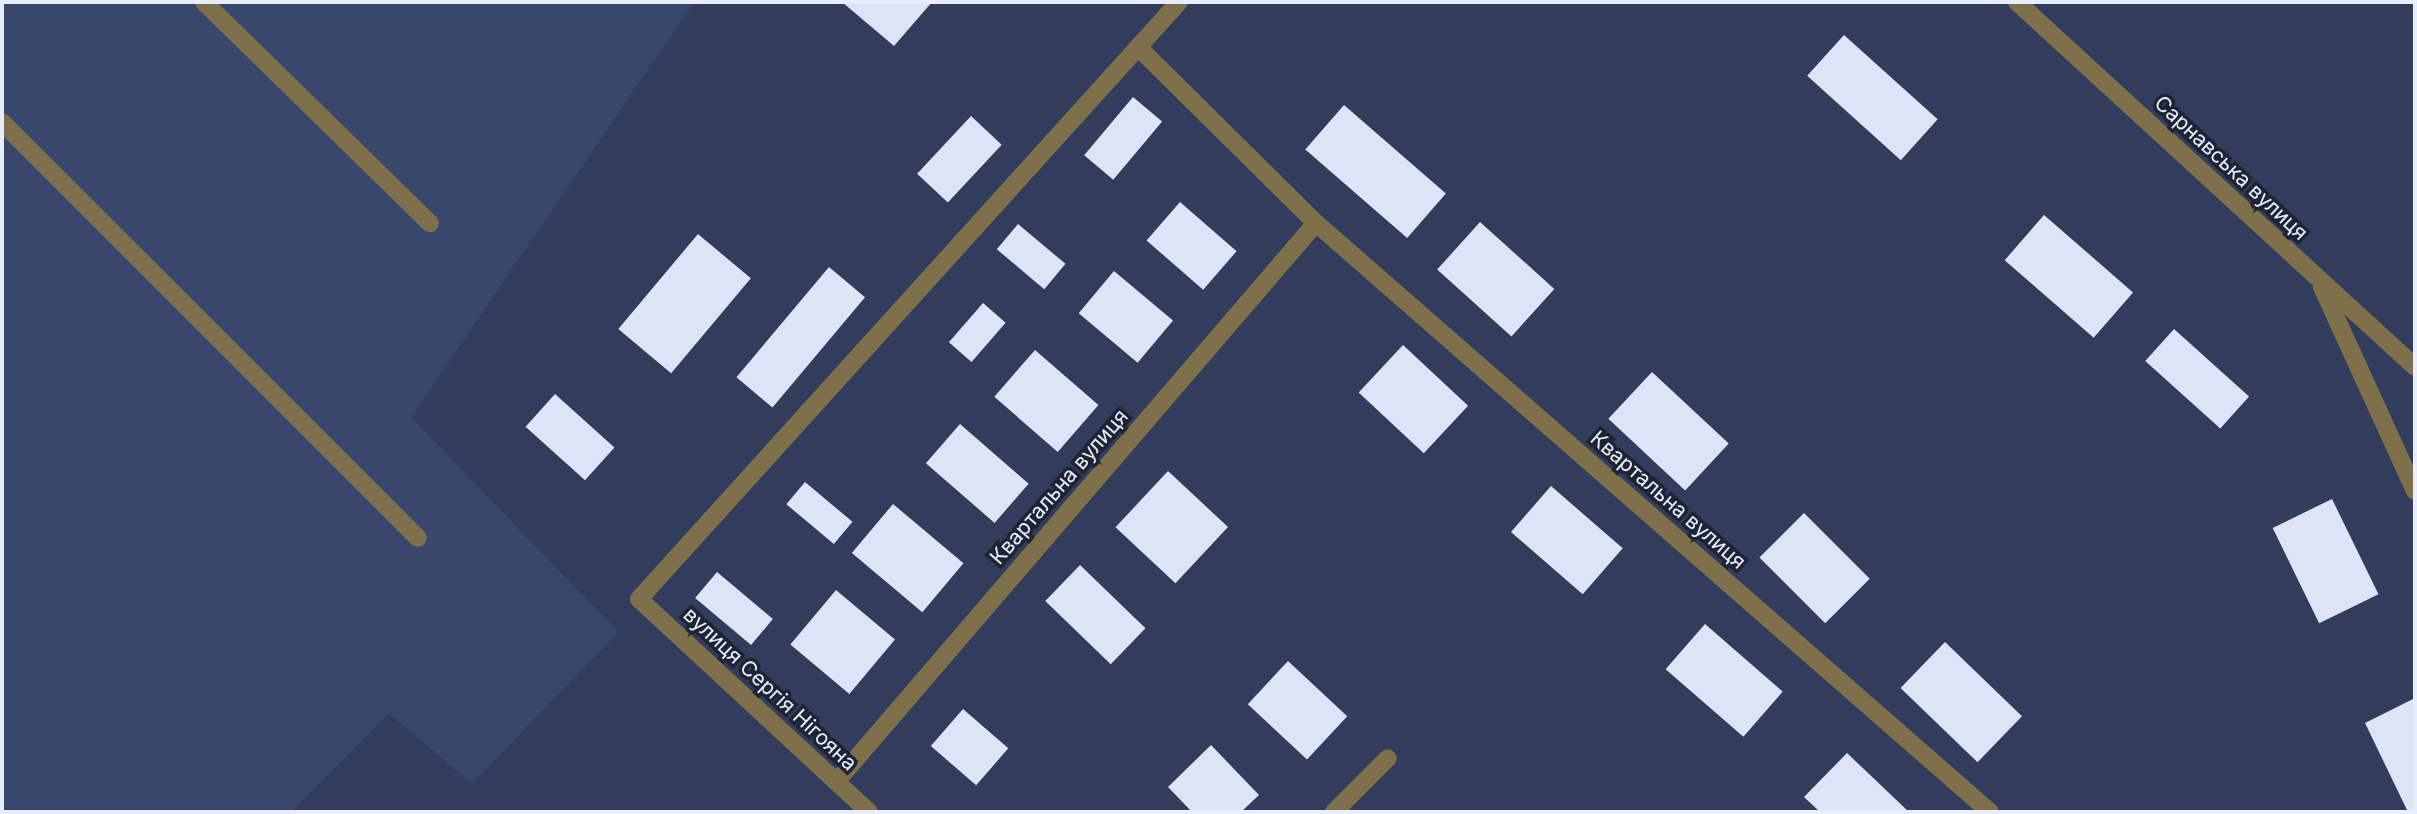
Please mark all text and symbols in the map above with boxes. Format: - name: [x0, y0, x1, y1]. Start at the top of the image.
- street label: Сарнавська вулиця: [2149, 90, 2313, 246]
- street label: Квартальна вулиця: [985, 404, 1133, 570]
- street label: Квартальна вулиця: [1585, 426, 1751, 574]
- street label: вулиця Сергія Нігояна: [678, 602, 862, 776]

